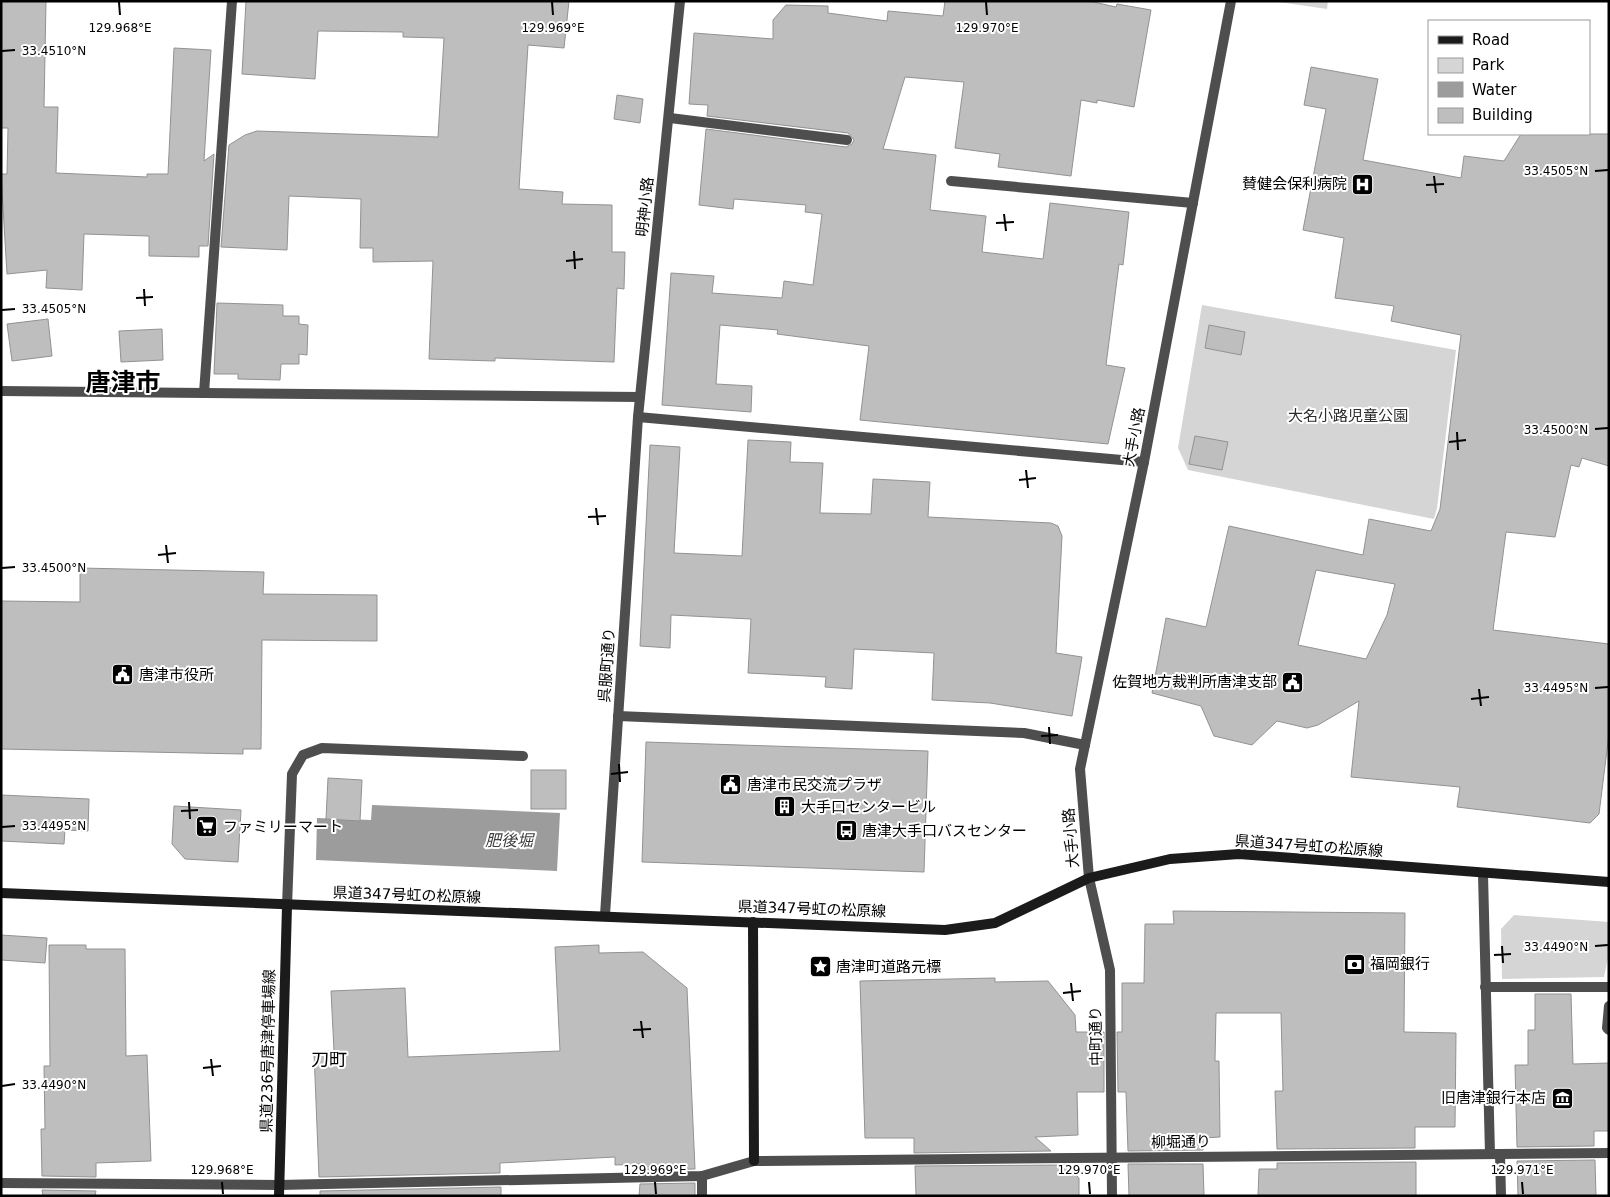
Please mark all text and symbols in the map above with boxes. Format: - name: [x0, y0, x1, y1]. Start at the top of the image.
- legend: [1428, 20, 1590, 135]
- text: 129.968°E: [88, 21, 152, 35]
- text: 129.969°E: [521, 21, 585, 35]
- text: 129.970°E: [955, 21, 1019, 35]
- text: Road: [1472, 31, 1510, 49]
- text: 33.4510°N: [22, 44, 86, 58]
- text: Park: [1472, 56, 1505, 74]
- text: Water: [1472, 81, 1517, 99]
- text: Building: [1472, 106, 1533, 124]
- text: 33.4505°N: [1524, 164, 1588, 178]
- hospital icon: 賛健会保利病院: [1351, 172, 1375, 196]
- place label: 賛健会保利病院: [1242, 175, 1347, 193]
- street label: 明神小路: [633, 176, 657, 238]
- text: 33.4505°N: [22, 302, 86, 316]
- district label: 唐津市: [85, 368, 161, 397]
- street label: 大手小路: [1119, 406, 1149, 468]
- park label: 大名小路児童公園: [1288, 407, 1408, 425]
- text: 33.4500°N: [1524, 423, 1588, 437]
- text: 33.4500°N: [22, 561, 86, 575]
- street label: 呉服町通り: [595, 627, 619, 703]
- public building icon: 唐津市役所: [111, 663, 135, 687]
- place label: 唐津市役所: [139, 666, 214, 684]
- public building icon: 佐賀地方裁判所唐津支部: [1281, 670, 1305, 694]
- place label: 佐賀地方裁判所唐津支部: [1112, 673, 1277, 691]
- text: 33.4495°N: [1524, 681, 1588, 695]
- public building icon: 唐津市民交流プラザ: [719, 773, 743, 797]
- place label: 唐津市民交流プラザ: [747, 776, 882, 794]
- building icon: 大手口センタービル: [773, 795, 797, 819]
- place label: 大手口センタービル: [801, 798, 936, 816]
- street label: 大手小路: [1059, 807, 1083, 869]
- supermarket icon: ファミリーマート: [195, 815, 219, 839]
- place label: ファミリーマート: [223, 818, 343, 836]
- text: 33.4495°N: [22, 819, 86, 833]
- bus stop icon: 唐津大手口バスセンター: [834, 819, 858, 843]
- place label: 唐津大手口バスセンター: [862, 822, 1027, 840]
- water label: 肥後堀: [485, 831, 536, 850]
- street label: 県道347号虹の松原線: [1234, 832, 1384, 860]
- street label: 県道347号虹の松原線: [332, 883, 482, 907]
- street label: 県道347号虹の松原線: [737, 897, 887, 921]
- text: 33.4490°N: [1524, 940, 1588, 954]
- bank icon: 福岡銀行: [1342, 952, 1366, 976]
- place icon: 唐津町道路元標: [808, 955, 832, 979]
- place label: 福岡銀行: [1370, 955, 1430, 973]
- place label: 唐津町道路元標: [836, 958, 941, 976]
- street label: 県道236号唐津停車場線: [258, 969, 278, 1133]
- street label: 中町通り: [1086, 1006, 1106, 1066]
- district label: 刀町: [311, 1049, 347, 1070]
- text: 33.4490°N: [22, 1078, 86, 1092]
- museum icon: 旧唐津銀行本店: [1550, 1086, 1574, 1110]
- place label: 旧唐津銀行本店: [1441, 1089, 1546, 1107]
- street label: 柳堀通り: [1151, 1132, 1211, 1152]
- text: 129.968°E: [190, 1163, 254, 1177]
- text: 129.969°E: [623, 1163, 687, 1177]
- text: 129.970°E: [1057, 1163, 1121, 1177]
- text: 129.971°E: [1490, 1163, 1554, 1177]

